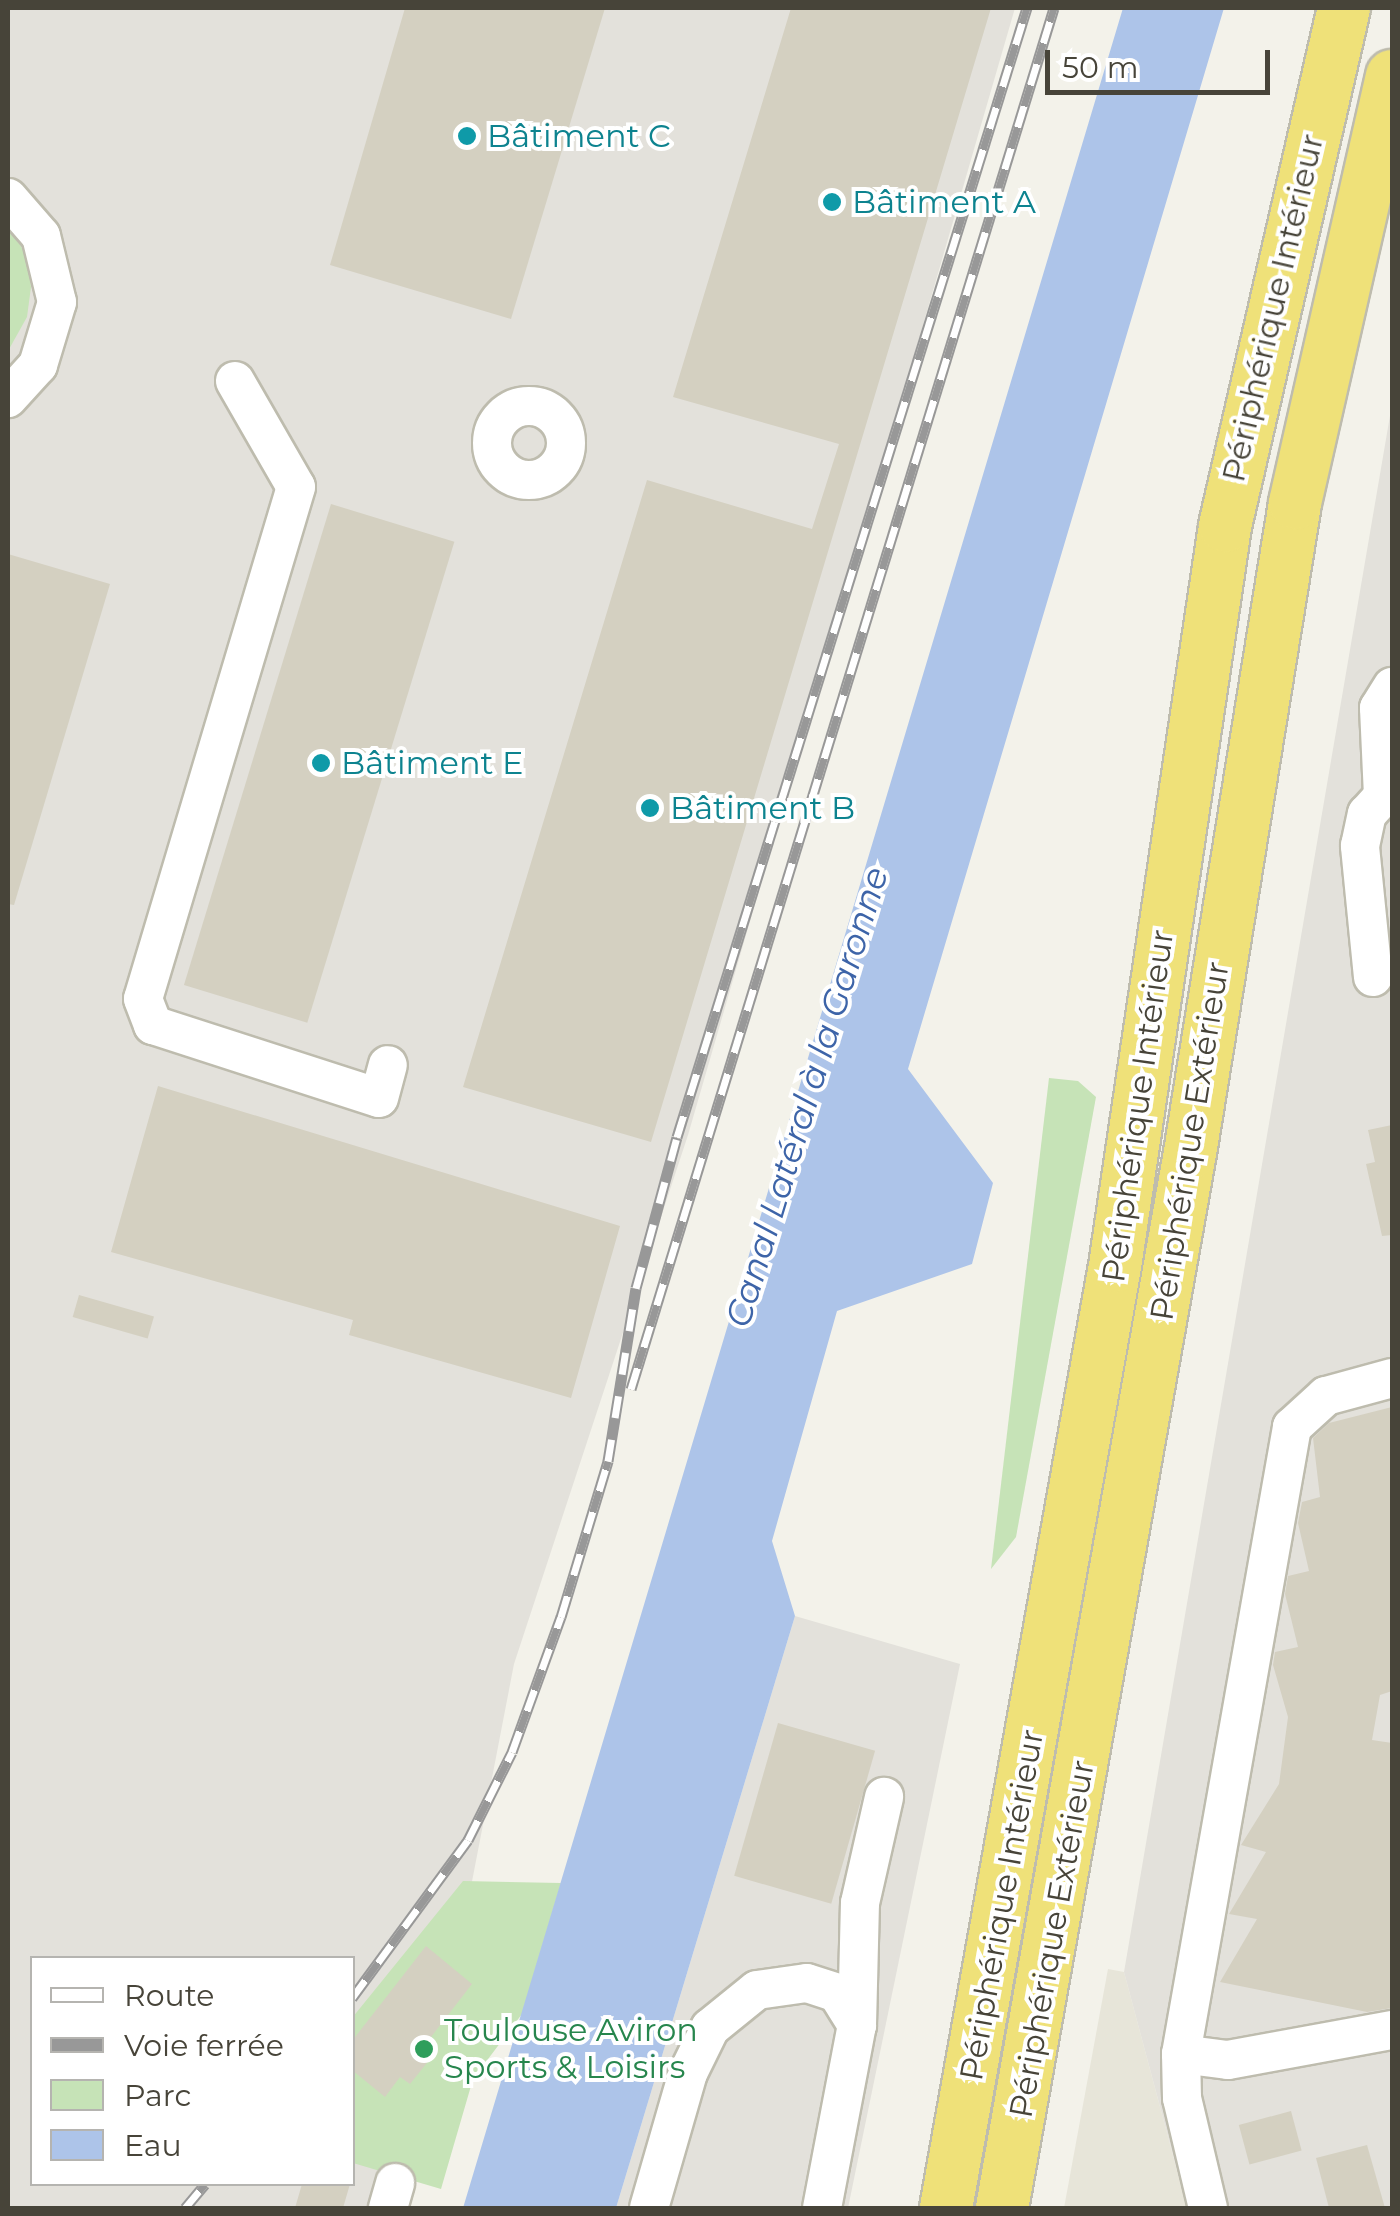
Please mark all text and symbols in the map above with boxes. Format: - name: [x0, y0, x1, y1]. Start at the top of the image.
- scale bar: [1050, 30, 1275, 92]
- text: 50 m: [1062, 49, 1139, 86]
- place label: Bâtiment C: [487, 117, 671, 155]
- marker: Bâtiment C: [456, 125, 478, 147]
- street label: Périphérique Intérieur: [1214, 130, 1332, 486]
- place label: Bâtiment A: [852, 183, 1036, 221]
- marker: Bâtiment A: [821, 191, 843, 213]
- place label: Bâtiment E: [341, 744, 523, 782]
- marker: Bâtiment E: [310, 752, 332, 774]
- place label: Bâtiment B: [670, 789, 855, 827]
- marker: Bâtiment B: [639, 797, 661, 819]
- water label: Canal Latéral à la Garonne: [717, 862, 897, 1332]
- street label: Périphérique Intérieur: [1094, 927, 1182, 1285]
- street label: Périphérique Extérieur: [1143, 959, 1237, 1323]
- street label: Périphérique Intérieur: [952, 1727, 1052, 2083]
- street label: Périphérique Extérieur: [1002, 1757, 1102, 2121]
- legend: [30, 1956, 355, 2186]
- text: Route: [124, 1977, 214, 2014]
- place label: Toulouse Aviron Sports & Loisirs: [444, 2012, 698, 2087]
- text: Voie ferrée: [124, 2027, 284, 2064]
- marker: Toulouse Aviron Sports & Loisirs: [413, 2038, 435, 2060]
- text: Parc: [124, 2077, 191, 2114]
- text: Eau: [124, 2127, 182, 2164]

